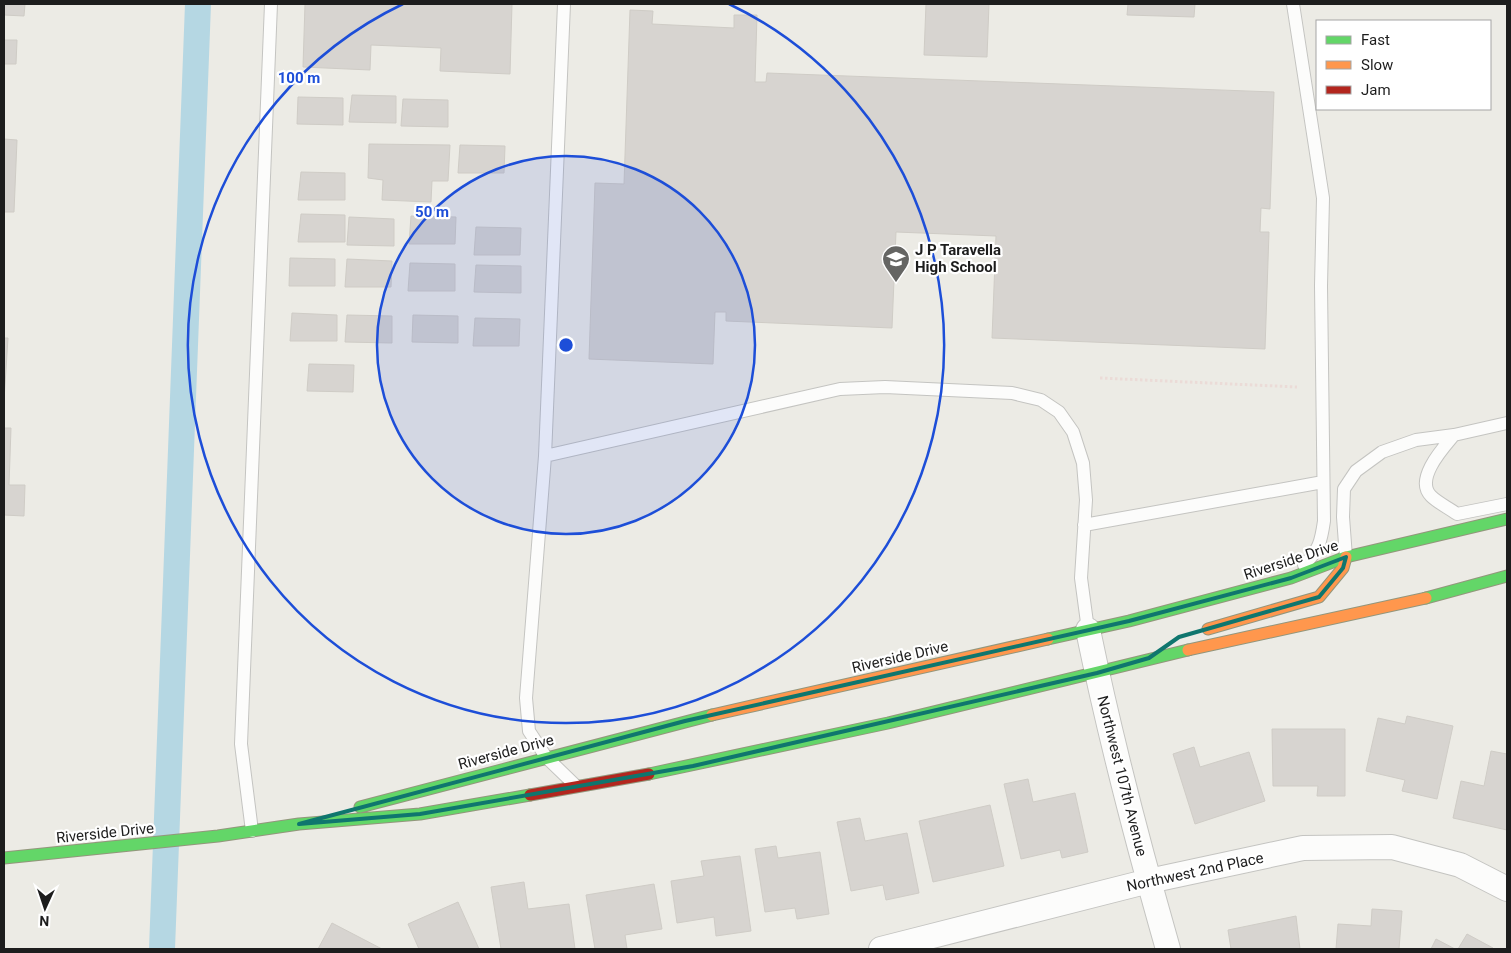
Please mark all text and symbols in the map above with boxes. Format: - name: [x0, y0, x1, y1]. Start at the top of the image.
- legend: [1316, 20, 1491, 110]
- text: Fast: [1361, 31, 1390, 49]
- text: Slow: [1361, 56, 1393, 74]
- text: 100 m: [278, 69, 320, 87]
- text: Jam: [1361, 81, 1391, 99]
- text: 50 m: [415, 203, 449, 221]
- place label: J P Taravella High School: [915, 241, 1001, 276]
- school or university icon: J P Taravella High School: [881, 244, 911, 283]
- centre of rings: [557, 336, 575, 354]
- street label: Riverside Drive: [1241, 536, 1341, 584]
- street label: Riverside Drive: [850, 637, 950, 677]
- street label: Northwest 107th Avenue: [1093, 694, 1151, 858]
- street label: Riverside Drive: [456, 731, 556, 773]
- street label: Riverside Drive: [55, 819, 155, 847]
- street label: Northwest 2nd Place: [1125, 849, 1265, 895]
- north arrow: [20, 883, 70, 933]
- text: N: [39, 913, 50, 929]

